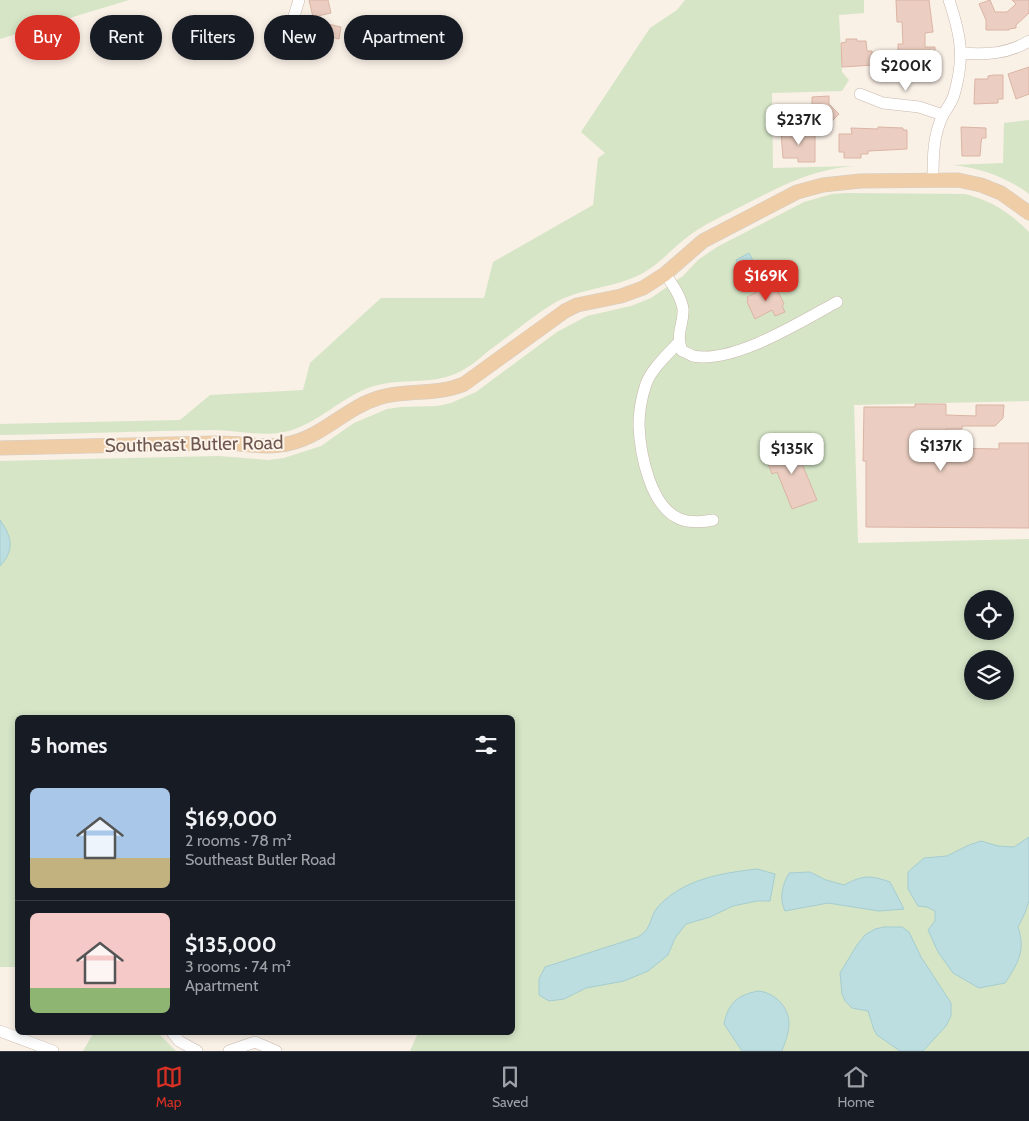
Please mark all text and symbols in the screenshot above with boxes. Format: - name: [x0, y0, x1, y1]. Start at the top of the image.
- chip: Buy: [15, 15, 80, 60]
- chip: Rent: [90, 15, 162, 60]
- chip: Filters: [172, 15, 254, 60]
- chip: New: [264, 15, 334, 60]
- chip: Apartment: [344, 15, 463, 60]
- pin: $200K: [871, 49, 941, 92]
- text: $200K: [881, 56, 931, 75]
- pin: $237K: [764, 104, 834, 146]
- text: $237K: [777, 110, 821, 129]
- pin: $169K: [731, 260, 801, 302]
- text: $169K: [744, 266, 788, 285]
- pin: $137K: [906, 430, 976, 472]
- street label: Southeast Butler Road: [104, 431, 284, 457]
- pin: $135K: [757, 432, 827, 475]
- text: $137K: [920, 436, 962, 455]
- text: $135K: [771, 439, 813, 458]
- map controls: [964, 590, 1014, 700]
- button: locate: [964, 590, 1014, 640]
- button: layers: [964, 650, 1014, 700]
- icon: filters: [472, 731, 500, 759]
- text: 5 homes: [30, 733, 108, 758]
- text: $169,000: [185, 806, 277, 831]
- icon: home: [70, 808, 130, 868]
- text: 2 rooms · 78 m²: [185, 831, 292, 850]
- text: Southeast Butler Road: [185, 850, 336, 869]
- text: $135,000: [185, 932, 277, 957]
- icon: home: [70, 933, 130, 993]
- text: 3 rooms · 74 m²: [185, 957, 291, 976]
- text: Apartment: [185, 976, 258, 995]
- tab: Map: [155, 1063, 183, 1111]
- tab: Saved: [492, 1063, 528, 1111]
- tab: Home: [838, 1063, 874, 1111]

